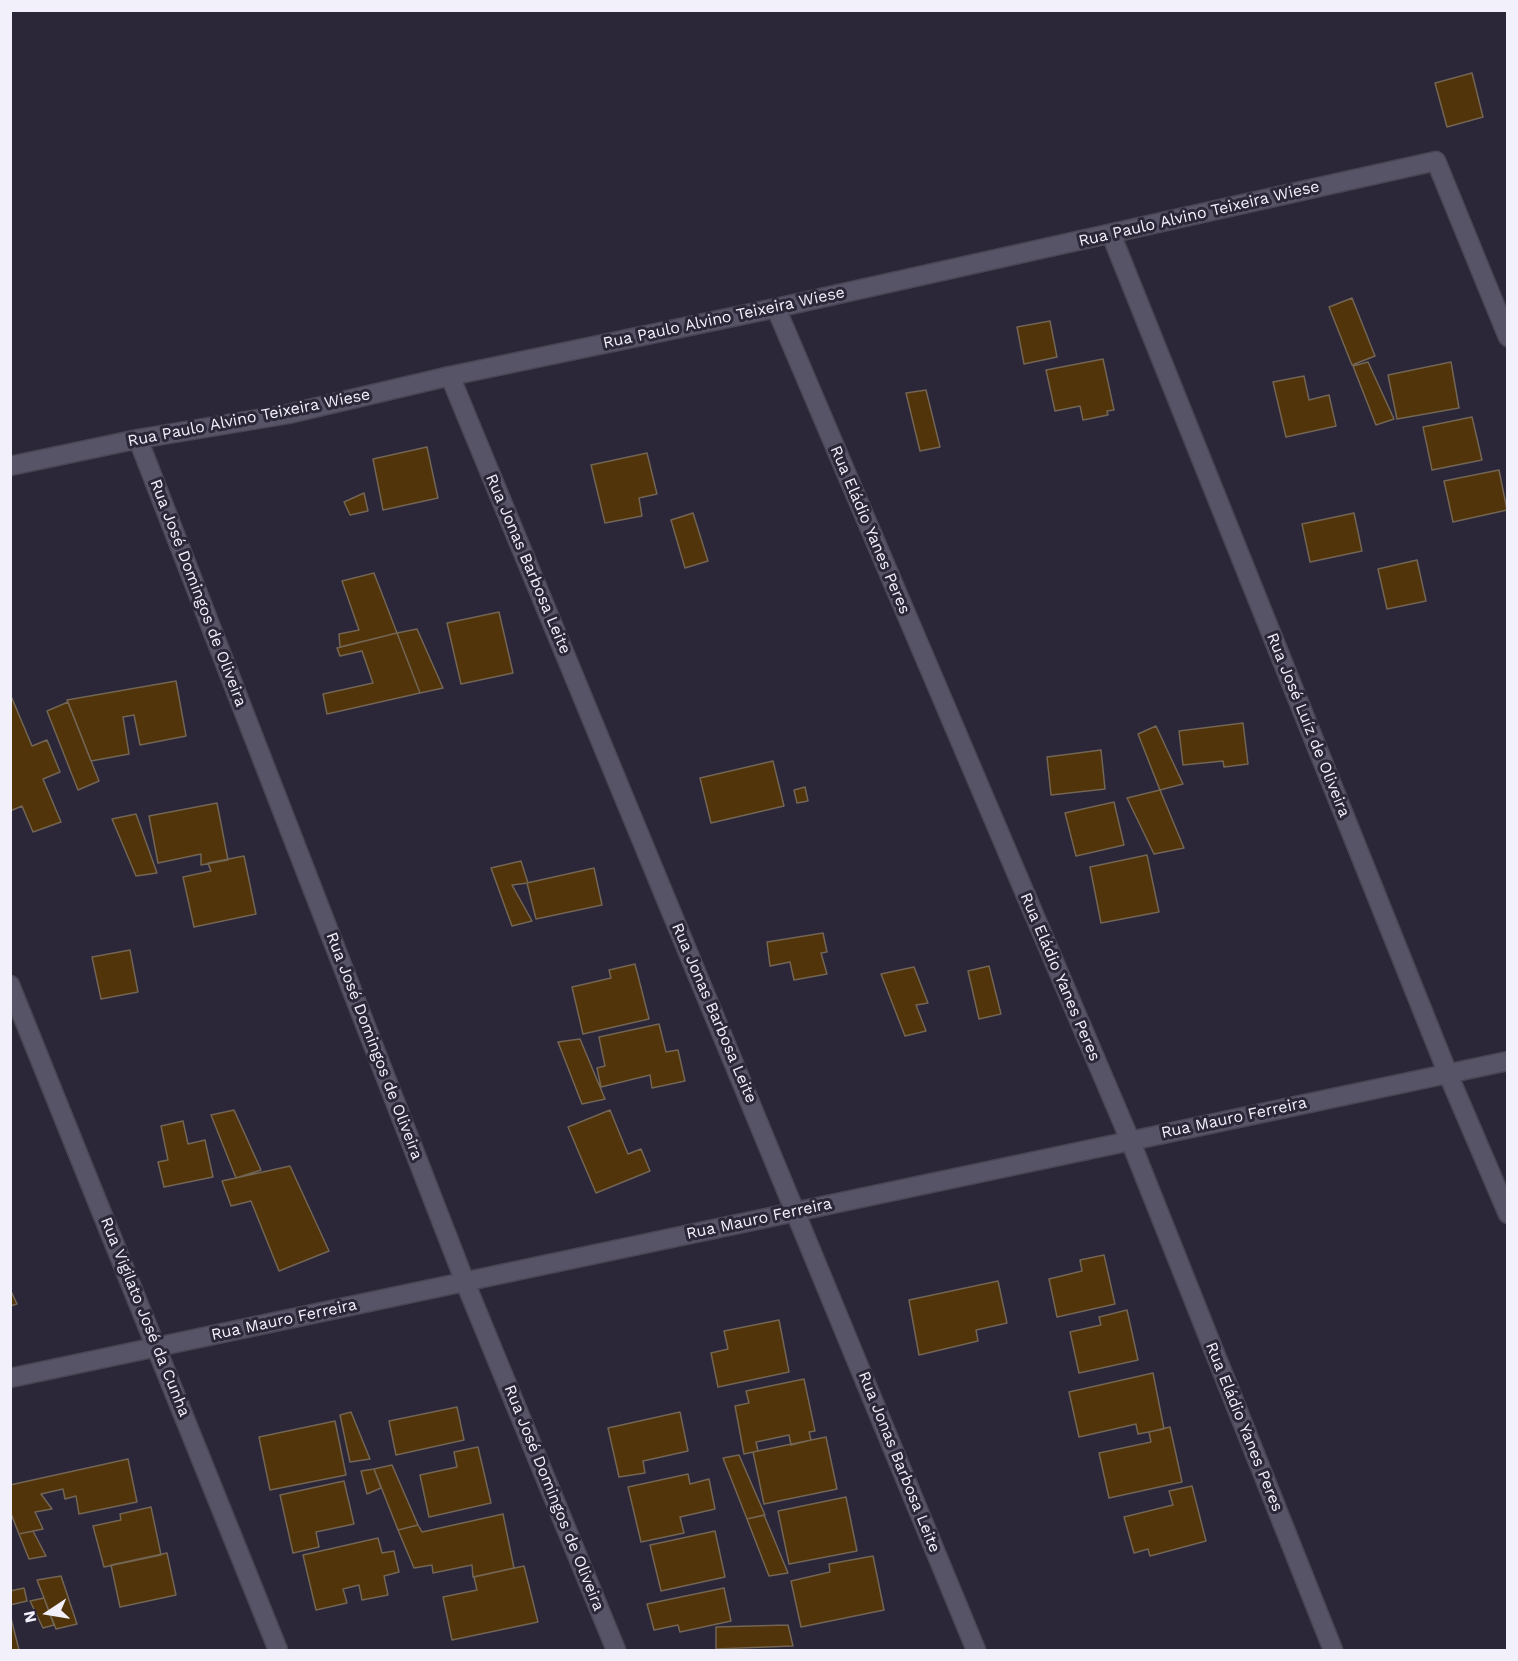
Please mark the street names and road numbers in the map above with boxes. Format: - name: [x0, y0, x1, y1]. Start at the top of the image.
- street label: Rua Paulo Alvino Teixeira Wiese: [1077, 177, 1321, 251]
- street label: Rua Paulo Alvino Teixeira Wiese: [601, 283, 847, 353]
- street label: Rua Paulo Alvino Teixeira Wiese: [126, 385, 372, 451]
- street label: Rua Eládio Yanes Peres: [826, 443, 914, 617]
- street label: Rua Jonas Barbosa Leite: [481, 471, 575, 657]
- street label: Rua José Domingos de Oliveira: [146, 477, 250, 709]
- street label: Rua José Luíz de Oliveira: [1262, 630, 1354, 820]
- street label: Rua Eládio Yanes Peres: [1016, 890, 1104, 1064]
- street label: Rua Jonas Barbosa Leite: [667, 920, 761, 1106]
- street label: Rua José Domingos de Oliveira: [322, 930, 426, 1162]
- street label: Rua Mauro Ferreira: [1159, 1093, 1309, 1143]
- street label: Rua Mauro Ferreira: [684, 1194, 834, 1244]
- street label: Rua Vigilato José da Cunha: [96, 1214, 194, 1420]
- street label: Rua Mauro Ferreira: [209, 1295, 359, 1345]
- street label: Rua Eládio Yanes Peres: [1201, 1340, 1287, 1514]
- street label: Rua Jonas Barbosa Leite: [854, 1369, 944, 1555]
- street label: Rua José Domingos de Oliveira: [500, 1382, 608, 1614]

